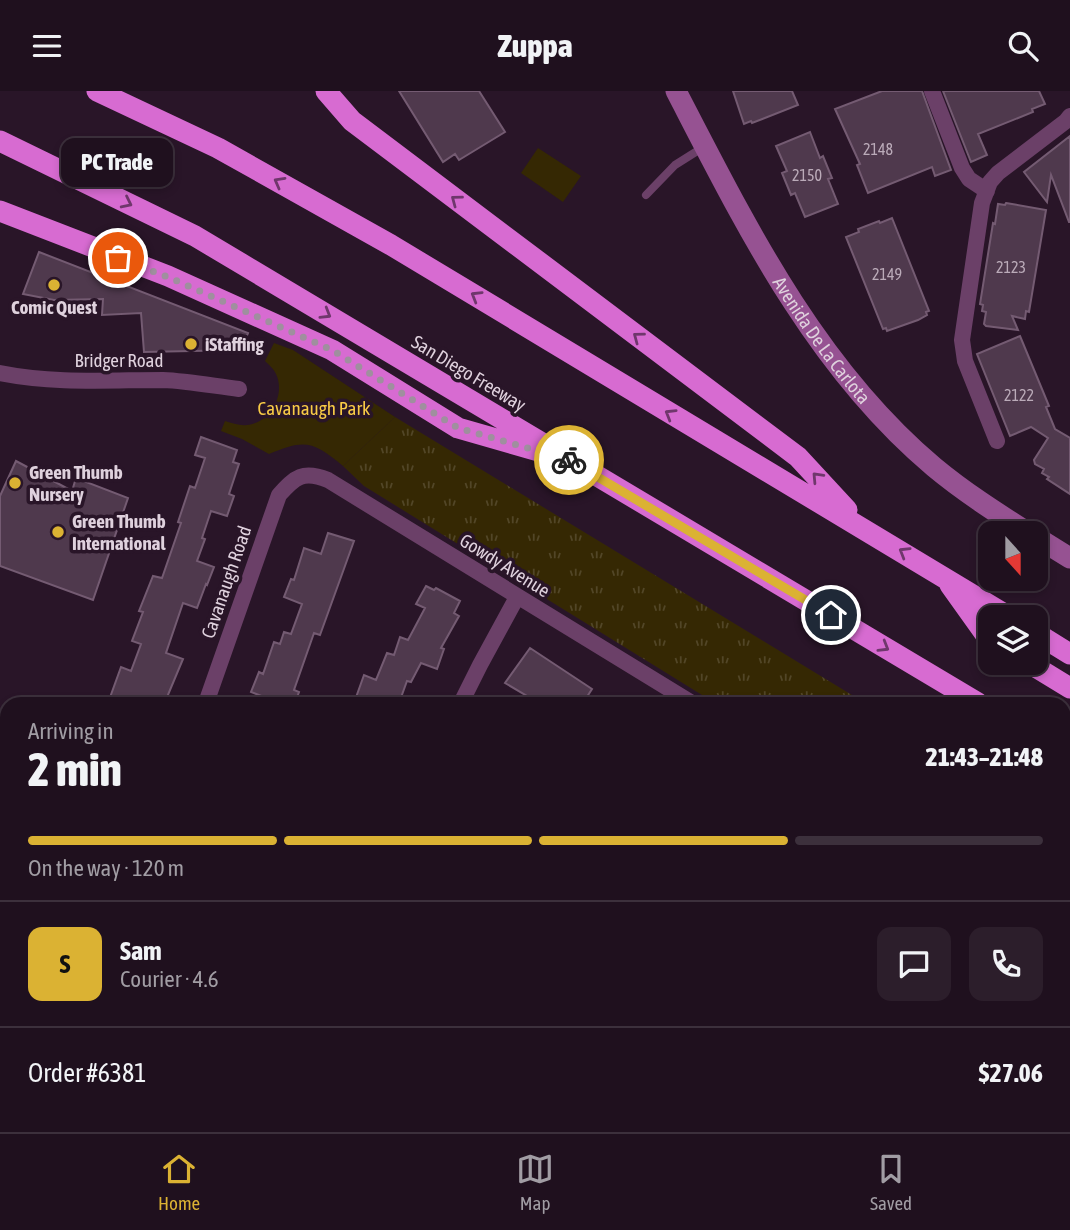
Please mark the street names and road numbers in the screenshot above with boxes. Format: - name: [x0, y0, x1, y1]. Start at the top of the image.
- street label: Avenida De La Carlota: [769, 272, 875, 408]
- street label: San Diego Freeway: [408, 330, 530, 416]
- street label: Bridger Road: [75, 349, 163, 371]
- street label: Cavanaugh Road: [196, 523, 256, 641]
- street label: Gowdy Avenue: [456, 529, 554, 601]

